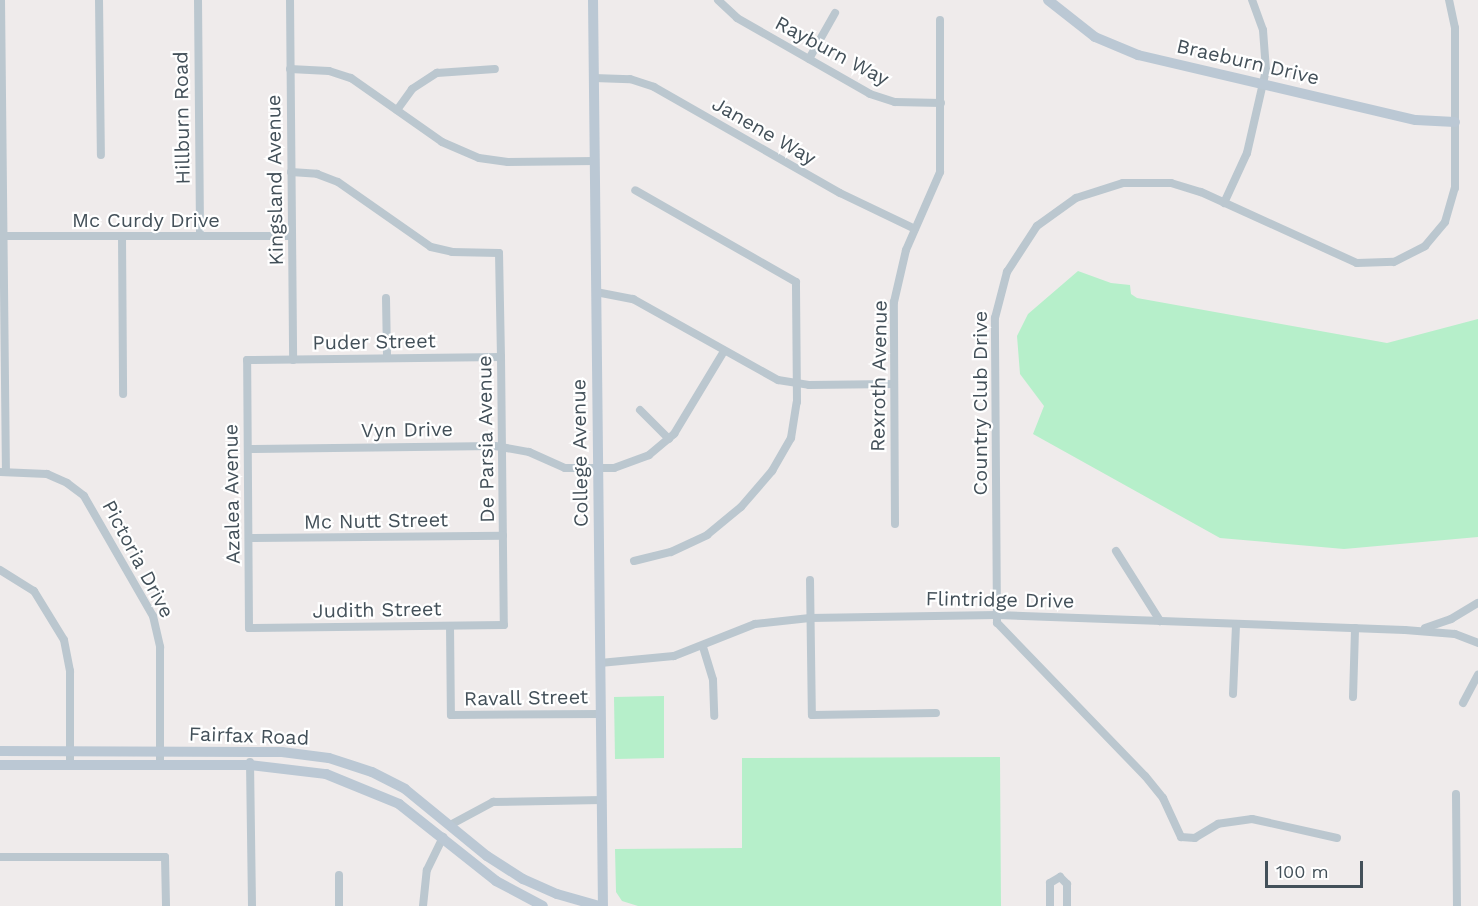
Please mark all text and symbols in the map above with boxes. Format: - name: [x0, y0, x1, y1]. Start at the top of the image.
- street label: Rayburn Way: [771, 11, 893, 91]
- street label: Braeburn Drive: [1174, 34, 1322, 90]
- street label: Hillburn Road: [169, 51, 195, 185]
- street label: Janene Way: [708, 92, 820, 170]
- street label: Kingsland Avenue: [262, 94, 288, 266]
- street label: Mc Curdy Drive: [72, 208, 220, 232]
- street label: Rexroth Avenue: [866, 299, 892, 453]
- street label: Country Club Drive: [968, 310, 992, 496]
- street label: Puder Street: [312, 329, 436, 355]
- street label: De Parsia Avenue: [473, 354, 499, 524]
- street label: College Avenue: [567, 378, 593, 528]
- street label: Vyn Drive: [361, 417, 453, 443]
- street label: Azalea Avenue: [219, 423, 245, 565]
- street label: Pictoria Drive: [97, 496, 179, 622]
- street label: Mc Nutt Street: [304, 508, 448, 534]
- street label: Flintridge Drive: [925, 587, 1075, 613]
- street label: Judith Street: [312, 597, 442, 623]
- street label: Ravall Street: [463, 685, 589, 711]
- street label: Fairfax Road: [188, 722, 310, 750]
- scale bar: [1268, 849, 1366, 887]
- text: 100 m: [1276, 861, 1329, 882]

